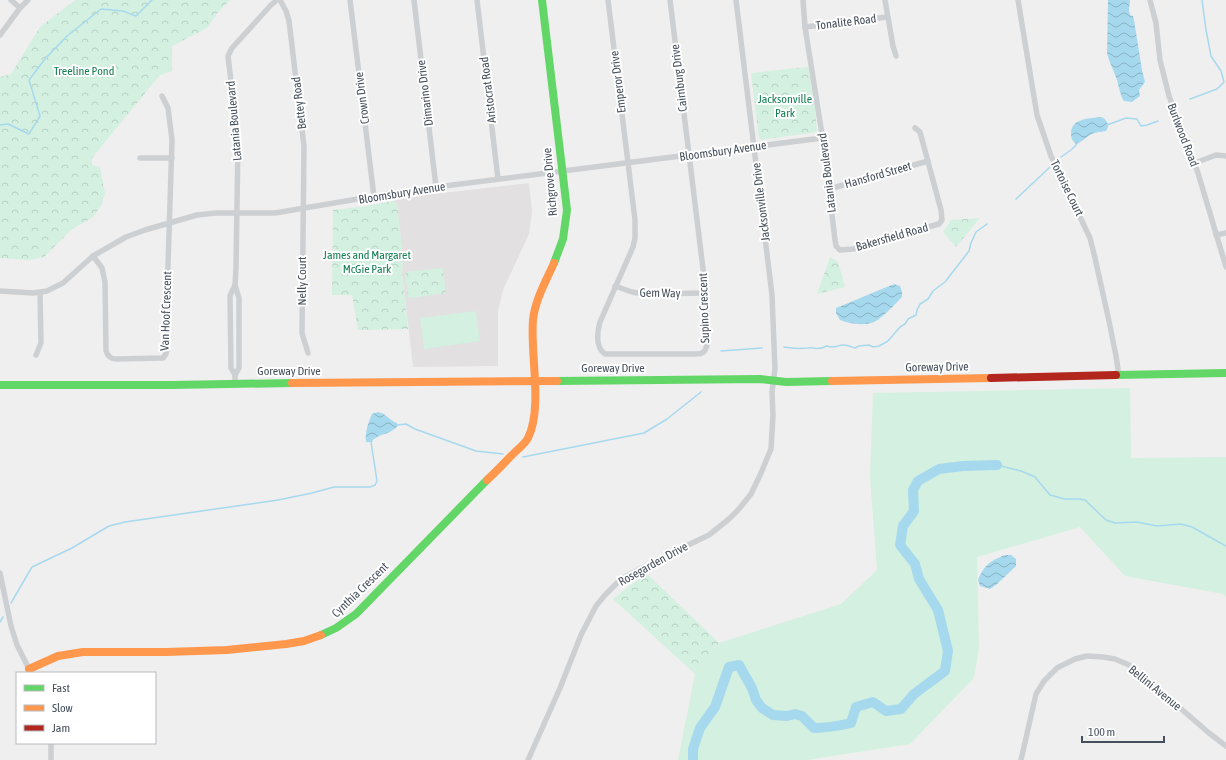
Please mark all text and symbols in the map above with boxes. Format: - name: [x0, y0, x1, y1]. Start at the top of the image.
- street label: Tonalite Road: [815, 11, 877, 33]
- street label: Cairnburg Drive: [668, 43, 690, 113]
- street label: Emperor Drive: [607, 50, 629, 114]
- street label: Aristocrat Road: [477, 56, 499, 124]
- street label: Dimarino Drive: [414, 59, 436, 127]
- park label: Treeline Pond: [54, 64, 114, 78]
- street label: Crown Drive: [352, 71, 372, 125]
- street label: Bettey Road: [289, 76, 309, 130]
- street label: Latania Boulevard: [224, 80, 244, 162]
- park label: Jacksonville Park: [758, 92, 812, 120]
- street label: Burlwood Road: [1165, 101, 1201, 169]
- street label: Latania Boulevard: [815, 132, 839, 214]
- street label: Bloomsbury Avenue: [679, 138, 767, 164]
- street label: Richgrove Drive: [540, 147, 560, 217]
- street label: Tortoise Court: [1047, 158, 1087, 219]
- street label: Hansford Street: [843, 159, 913, 191]
- street label: Jacksonville Drive: [749, 162, 773, 242]
- street label: Bloomsbury Avenue: [358, 179, 446, 207]
- street label: Bakersfield Road: [854, 220, 930, 254]
- park label: James and Margaret McGie Park: [323, 248, 411, 276]
- street label: Nelly Court: [295, 256, 309, 306]
- street label: Van Hoof Crescent: [158, 270, 174, 351]
- street label: Supino Crescent: [696, 272, 712, 343]
- street label: Gem Way: [639, 286, 681, 300]
- street label: Goreway Drive: [905, 359, 969, 375]
- street label: Goreway Drive: [581, 361, 645, 375]
- street label: Goreway Drive: [257, 364, 321, 378]
- street label: Rosegarden Drive: [616, 539, 690, 589]
- street label: Cynthia Crescent: [329, 559, 392, 620]
- street label: Bellini Avenue: [1126, 663, 1184, 713]
- legend: [16, 672, 156, 744]
- text: Fast: [52, 681, 70, 695]
- text: Slow: [52, 701, 73, 715]
- scale bar: [1082, 718, 1164, 744]
- text: Jam: [52, 721, 70, 735]
- text: 100 m: [1088, 725, 1115, 739]

